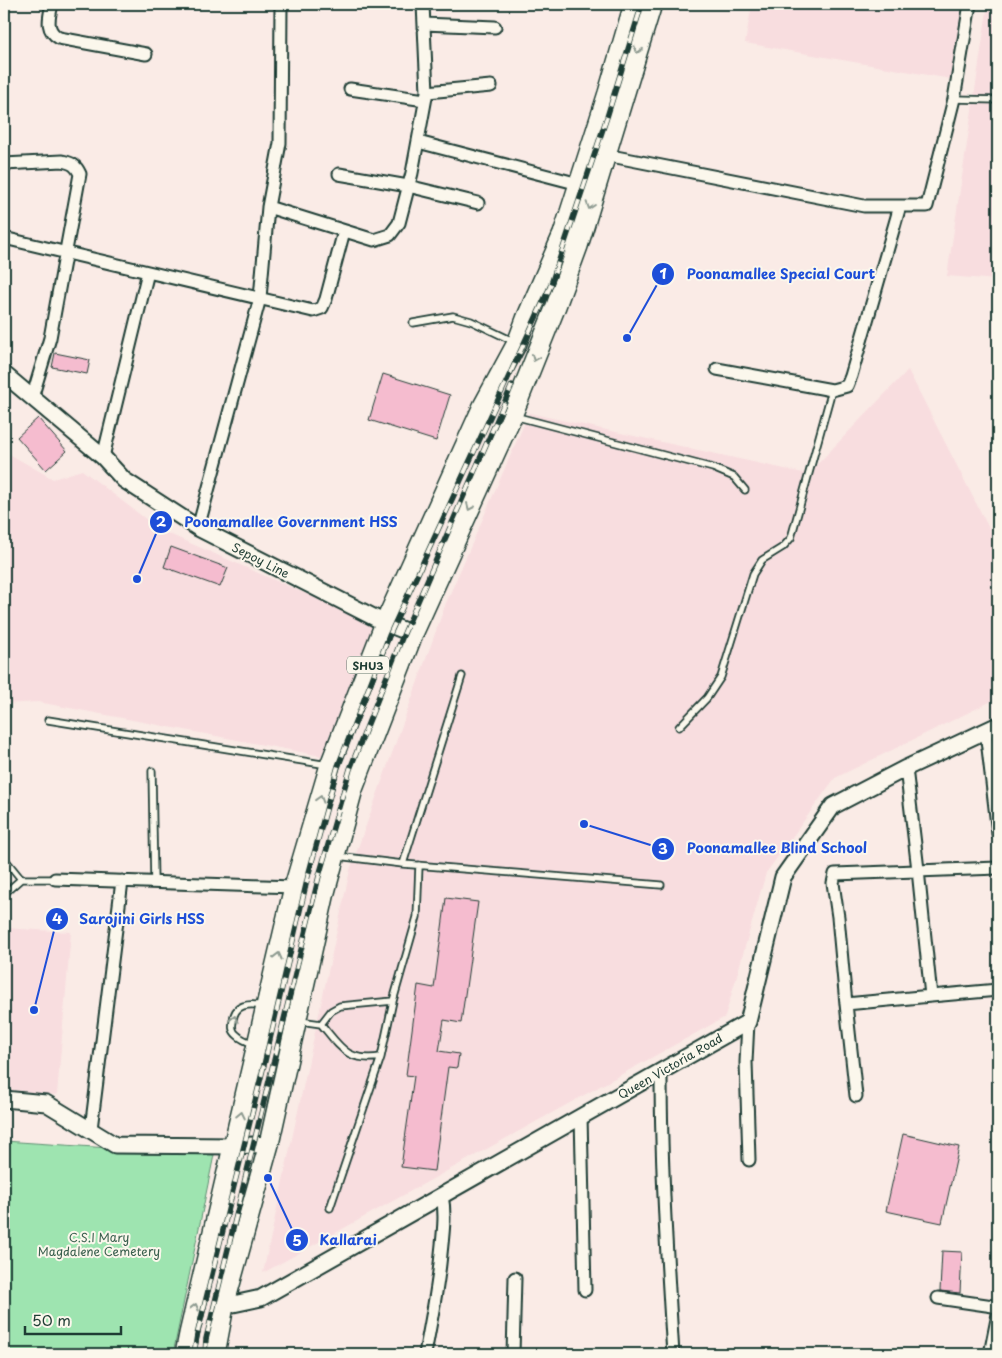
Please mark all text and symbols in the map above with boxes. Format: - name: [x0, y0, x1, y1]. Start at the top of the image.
- one-way arrow: [634, 46, 644, 54]
- one-way arrow: [586, 201, 596, 209]
- callout: Poonamallee Special Court: [651, 259, 887, 288]
- text: 1: [659, 261, 667, 284]
- text: Poonamallee Special Court: [687, 263, 875, 284]
- one-way arrow: [531, 354, 541, 362]
- one-way arrow: [466, 502, 477, 511]
- callout: Poonamallee Government HSS: [148, 507, 408, 536]
- text: 2: [156, 509, 167, 532]
- text: Poonamallee Government HSS: [184, 511, 398, 532]
- street label: Sepoy Line: [229, 538, 293, 582]
- road number: SHU3: [347, 656, 389, 674]
- one-way arrow: [314, 796, 324, 804]
- callout: Poonamallee Blind School: [651, 834, 878, 863]
- text: 3: [658, 836, 668, 859]
- text: Poonamallee Blind School: [687, 837, 867, 858]
- callout: Sarojini Girls HSS: [44, 904, 215, 933]
- text: 4: [52, 906, 62, 929]
- text: Sarojini Girls HSS: [79, 908, 205, 929]
- one-way arrow: [272, 952, 283, 961]
- one-way arrow: [228, 1014, 239, 1023]
- street label: Queen Victoria Road: [614, 1029, 726, 1103]
- one-way arrow: [235, 1110, 246, 1119]
- callout: Kallarai: [285, 1226, 387, 1255]
- park label: C.S.I Mary Magdalene Cemetery: [38, 1228, 160, 1260]
- text: 5: [292, 1228, 302, 1251]
- text: Kallarai: [319, 1229, 377, 1250]
- one-way arrow: [189, 1302, 200, 1311]
- scale bar: [25, 1303, 121, 1335]
- text: 50 m: [32, 1308, 71, 1331]

